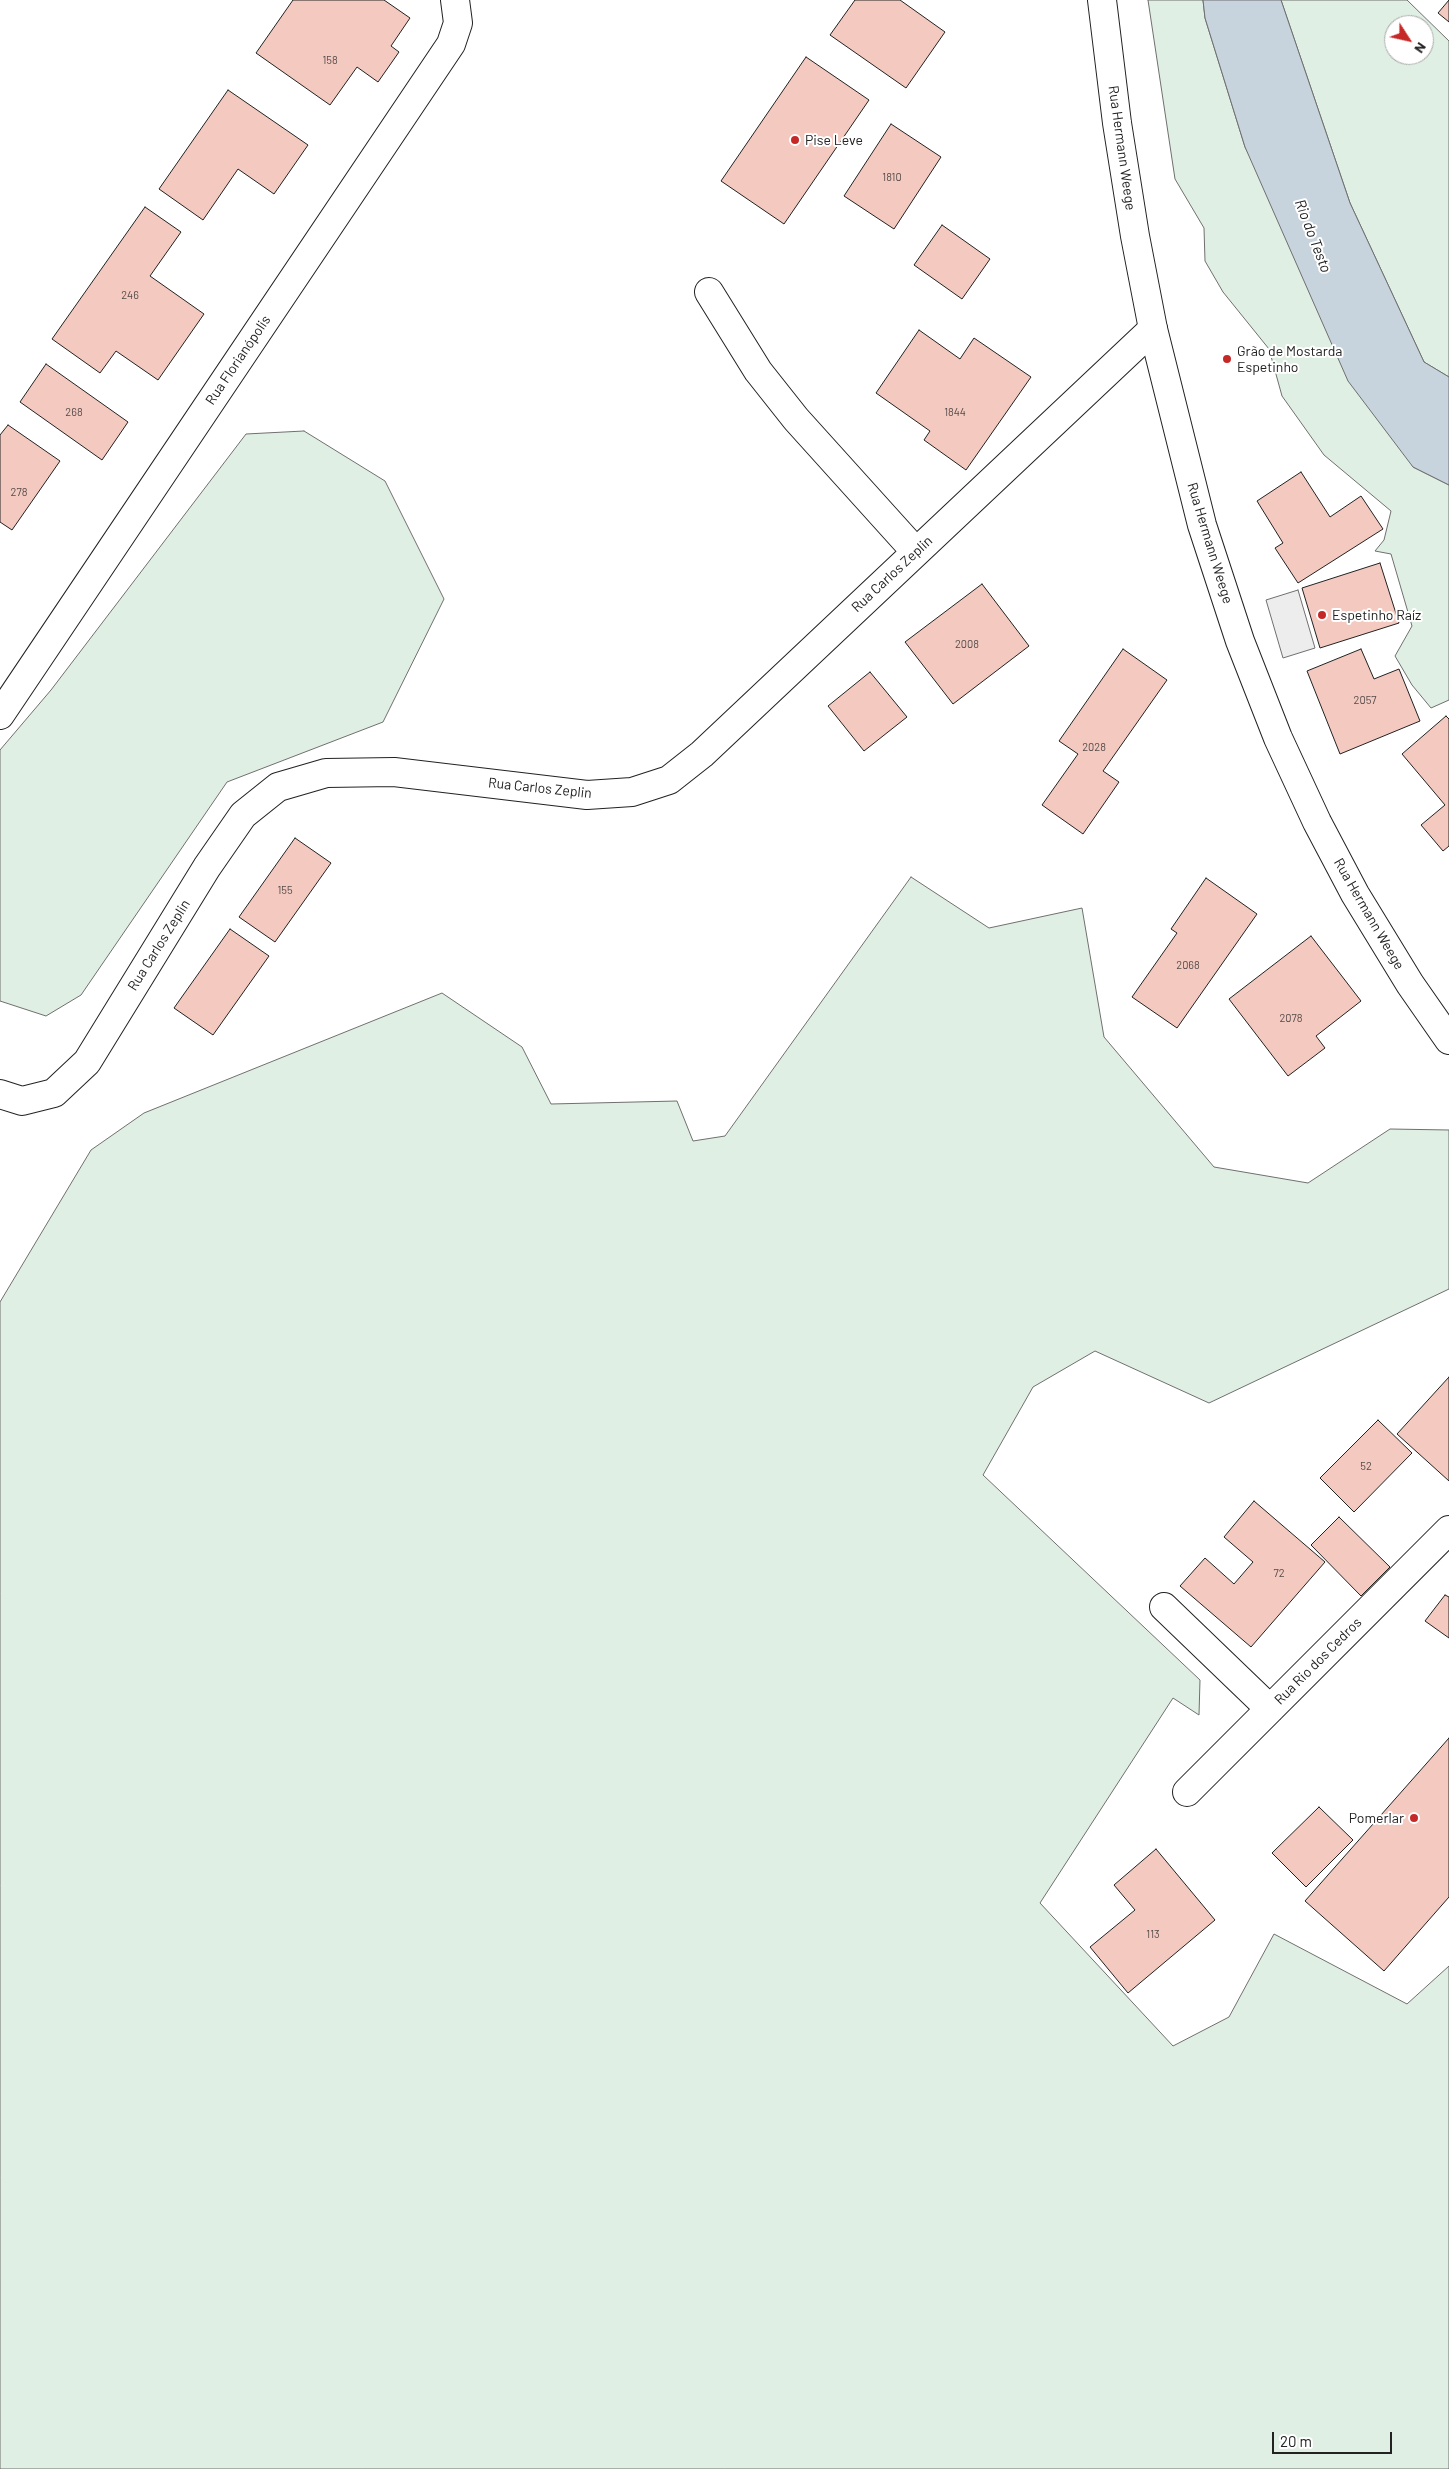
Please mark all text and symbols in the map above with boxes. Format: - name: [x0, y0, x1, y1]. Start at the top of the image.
- north arrow: [1384, 15, 1434, 65]
- text: N: [1411, 40, 1431, 57]
- house number: 158: [322, 53, 338, 67]
- street label: Rua Hermann Weege: [1105, 85, 1139, 211]
- place label: Pise Leve: [805, 132, 863, 148]
- marker: Pise Leve: [789, 134, 801, 146]
- house number: 1810: [882, 170, 902, 184]
- water label: Rio do Testo: [1291, 197, 1335, 275]
- house number: 246: [121, 288, 139, 302]
- street label: Rua Florianópolis: [202, 312, 274, 408]
- place label: Grão de Mostarda Espetinho: [1237, 343, 1342, 376]
- marker: Grão de Mostarda Espetinho: [1221, 353, 1233, 365]
- house number: 268: [65, 405, 83, 419]
- house number: 1844: [944, 405, 966, 419]
- street label: Rua Hermann Weege: [1184, 480, 1236, 606]
- house number: 278: [11, 485, 27, 499]
- street label: Rua Carlos Zeplin: [848, 532, 936, 616]
- place label: Espetinho Raíz: [1332, 607, 1421, 623]
- marker: Espetinho Raíz: [1316, 609, 1328, 621]
- house number: 2008: [955, 637, 979, 651]
- house number: 2057: [1354, 693, 1376, 707]
- house number: 2028: [1082, 740, 1106, 754]
- street label: Rua Carlos Zeplin: [487, 774, 593, 802]
- street label: Rua Hermann Weege: [1330, 855, 1408, 973]
- house number: 155: [277, 883, 293, 897]
- street label: Rua Carlos Zeplin: [124, 896, 194, 994]
- house number: 2068: [1176, 958, 1200, 972]
- house number: 2078: [1279, 1011, 1303, 1025]
- house number: 52: [1360, 1459, 1372, 1473]
- house number: 72: [1273, 1566, 1285, 1580]
- street label: Rua Rio dos Cedros: [1271, 1614, 1365, 1708]
- place label: Pomerlar: [1349, 1810, 1404, 1826]
- marker: Pomerlar: [1408, 1812, 1420, 1824]
- house number: 113: [1146, 1927, 1160, 1941]
- scale bar: [1274, 2422, 1394, 2454]
- text: 20 m: [1280, 2432, 1312, 2450]

